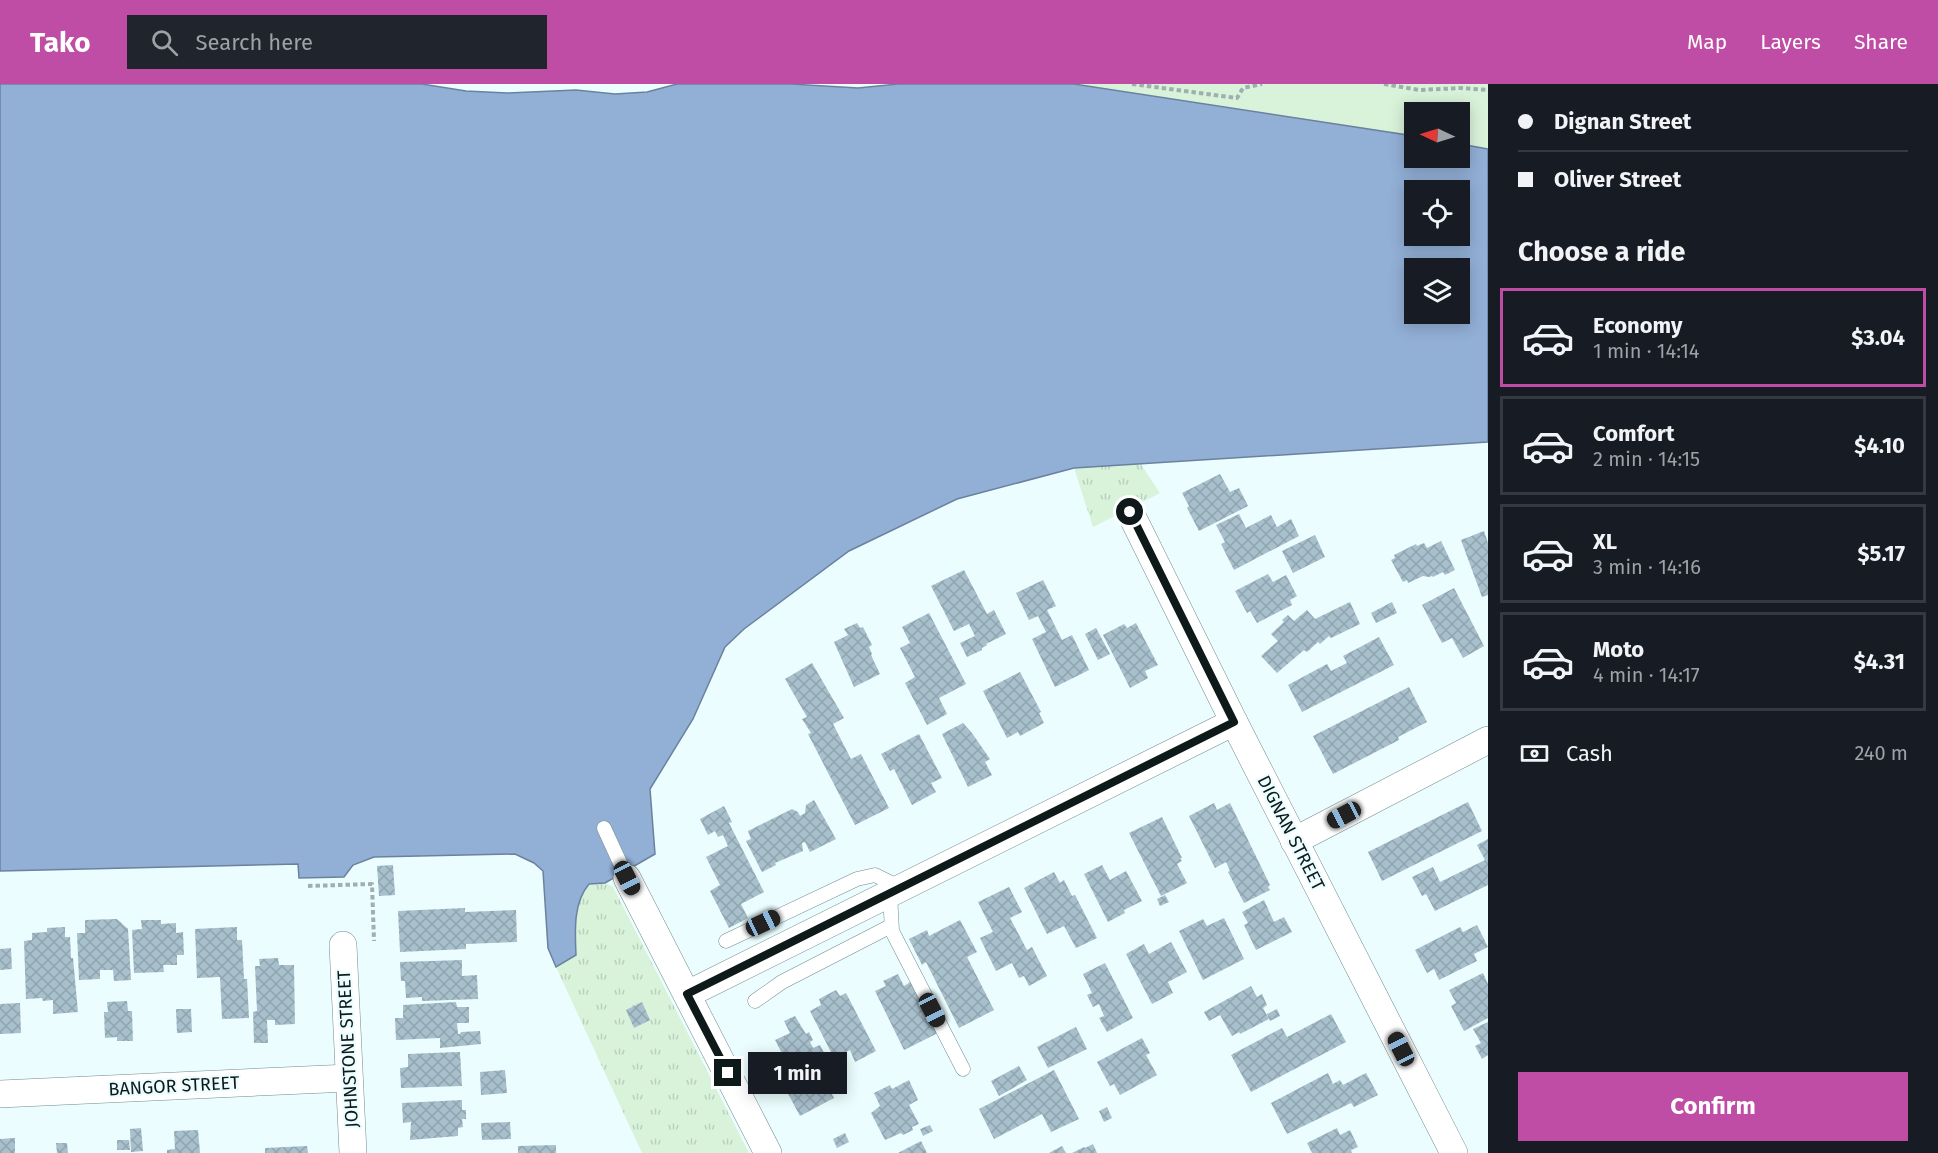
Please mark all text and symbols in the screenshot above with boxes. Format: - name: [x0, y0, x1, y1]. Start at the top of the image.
- search box: [127, 15, 547, 69]
- text: Tako: [30, 26, 91, 59]
- icon: search: [148, 26, 181, 59]
- text: Search here: [196, 29, 313, 56]
- text: Map: [1687, 29, 1727, 55]
- text: Layers: [1760, 29, 1821, 55]
- text: Share: [1854, 29, 1908, 55]
- north arrow: [1404, 102, 1470, 168]
- map controls: [1404, 102, 1470, 324]
- text: Dignan Street: [1554, 108, 1691, 135]
- text: Oliver Street: [1554, 166, 1681, 193]
- button: locate: [1404, 180, 1470, 246]
- text: Choose a ride: [1518, 236, 1685, 268]
- button: layers: [1404, 258, 1470, 324]
- icon: car: [1521, 311, 1575, 365]
- text: Economy: [1593, 312, 1682, 339]
- text: $3.04: [1851, 324, 1905, 351]
- text: 1 min · 14:14: [1593, 339, 1699, 363]
- icon: car: [1521, 419, 1575, 473]
- text: Comfort: [1593, 420, 1674, 447]
- text: $4.10: [1854, 432, 1905, 459]
- text: 2 min · 14:15: [1593, 447, 1700, 471]
- route start: [1116, 498, 1143, 525]
- icon: car: [1521, 527, 1575, 581]
- text: XL: [1593, 528, 1617, 555]
- text: $5.17: [1858, 540, 1905, 567]
- text: 3 min · 14:16: [1593, 555, 1701, 579]
- icon: car: [1521, 635, 1575, 689]
- text: Moto: [1593, 636, 1644, 663]
- text: $4.31: [1854, 648, 1905, 675]
- text: 4 min · 14:17: [1593, 663, 1700, 687]
- icon: cash: [1518, 737, 1551, 770]
- text: Cash: [1566, 740, 1613, 767]
- text: 240 m: [1854, 741, 1908, 765]
- street label: DIGNAN STREET: [1253, 772, 1330, 895]
- car: [1324, 799, 1364, 831]
- car: [611, 858, 643, 898]
- car: [743, 907, 783, 939]
- street label: JOHNSTONE STREET: [333, 969, 363, 1128]
- car: [916, 990, 948, 1030]
- car: [1385, 1029, 1417, 1069]
- callout: 1 min: [749, 1052, 848, 1094]
- route end: [714, 1059, 741, 1086]
- text: 1 min: [773, 1061, 822, 1085]
- street label: BANGOR STREET: [108, 1072, 241, 1100]
- button: Confirm: [1518, 1072, 1908, 1141]

